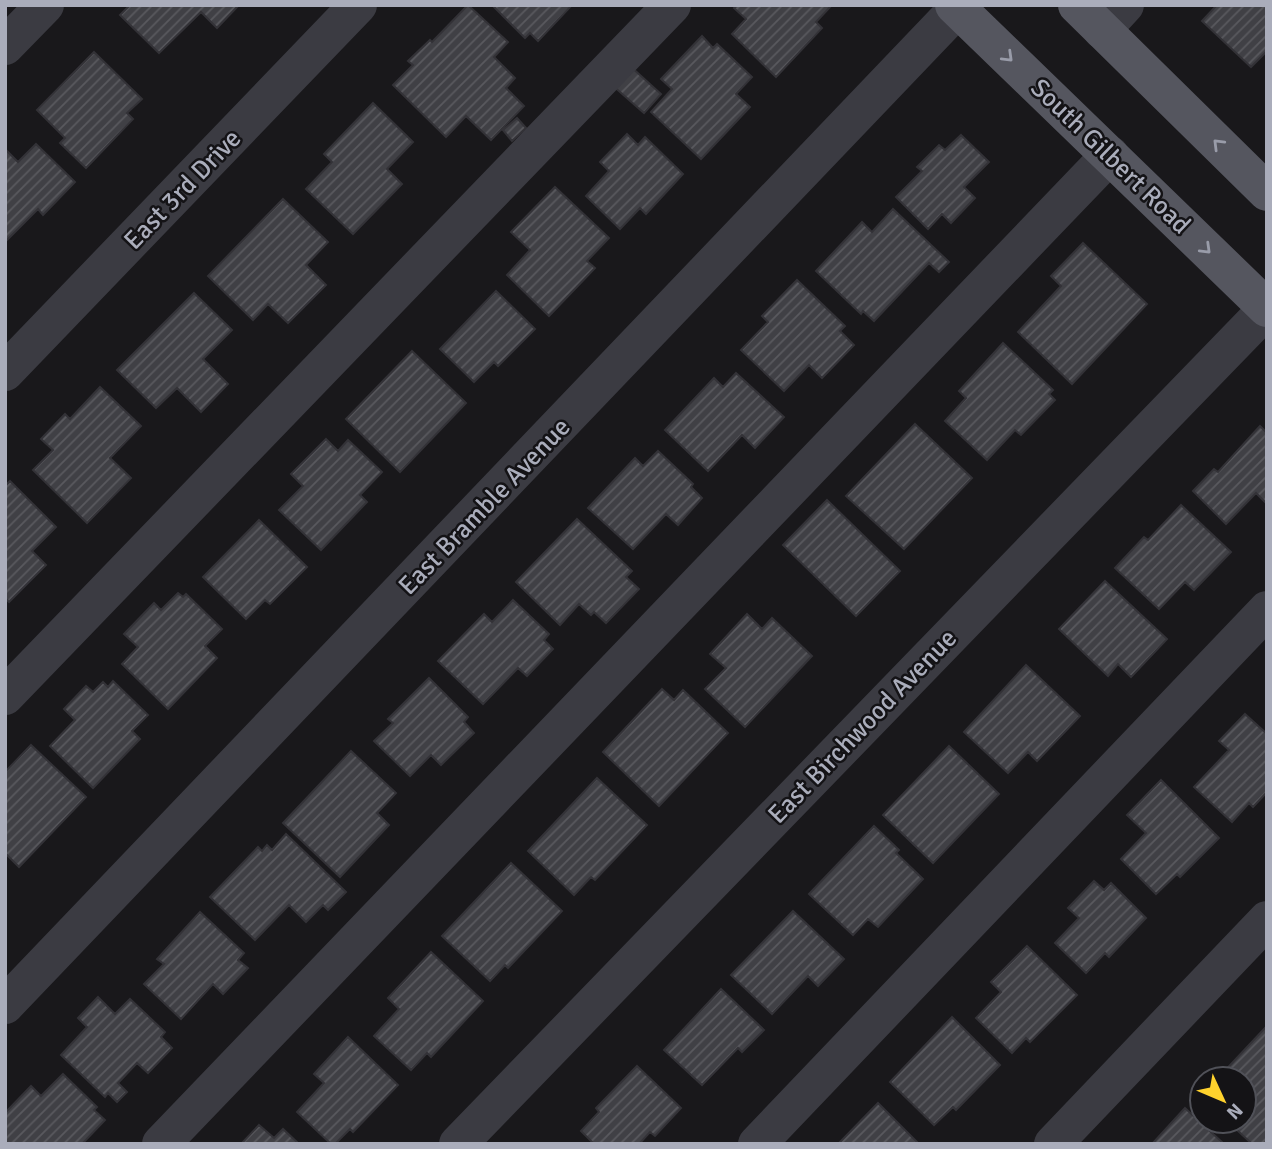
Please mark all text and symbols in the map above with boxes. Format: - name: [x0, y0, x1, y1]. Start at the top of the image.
- one-way arrow: [1000, 49, 1013, 62]
- street label: South Gilbert Road: [1024, 72, 1197, 241]
- street label: East 3rd Drive: [117, 123, 248, 257]
- one-way arrow: [1214, 140, 1226, 152]
- one-way arrow: [1198, 241, 1211, 254]
- street label: East Bramble Avenue: [392, 412, 577, 602]
- street label: East Birchwood Avenue: [762, 623, 964, 831]
- north arrow: [1188, 1065, 1258, 1135]
- text: N: [1221, 1098, 1248, 1124]

